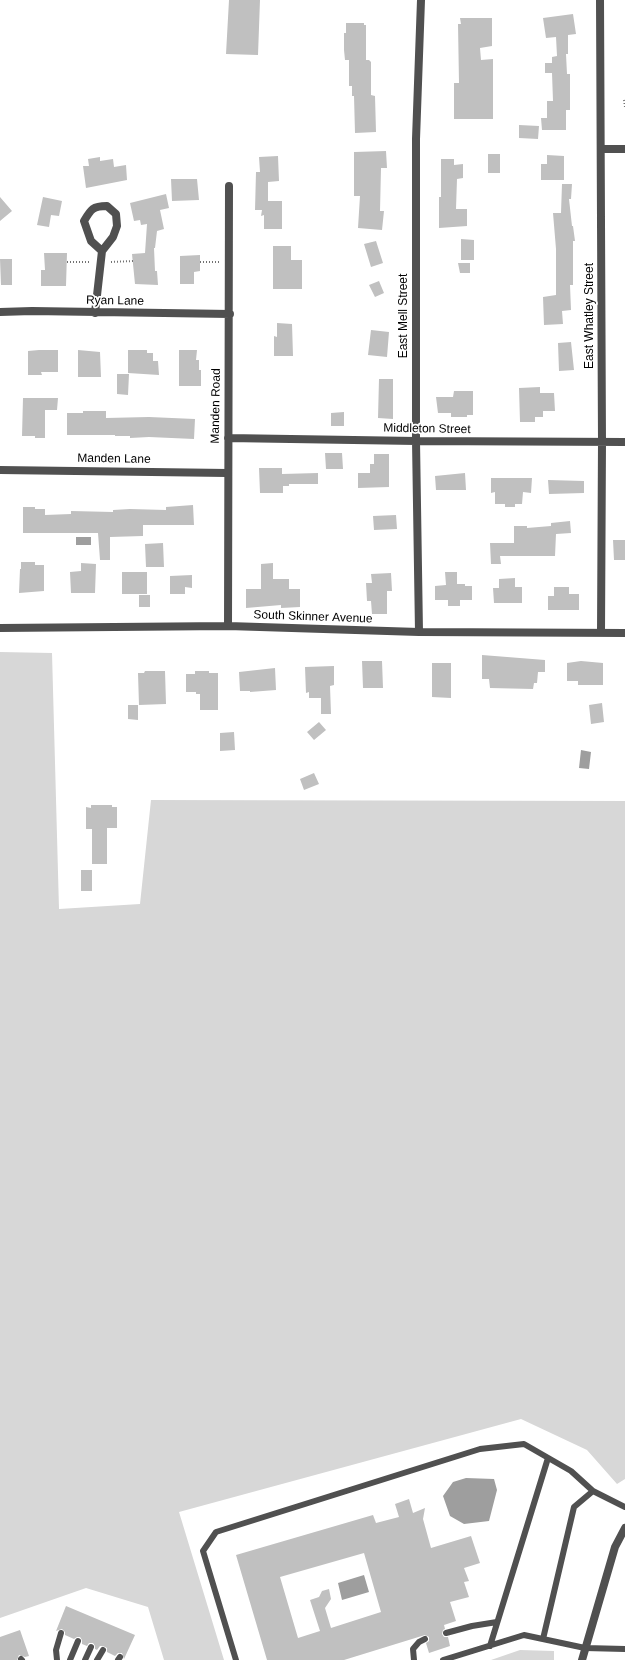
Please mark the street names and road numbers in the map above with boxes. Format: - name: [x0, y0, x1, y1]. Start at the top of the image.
- street label: East Whatley Street: [583, 263, 597, 369]
- street label: East Mell Street: [397, 274, 411, 358]
- street label: Ryan Lane: [86, 293, 144, 309]
- street label: Manden Road: [208, 368, 224, 444]
- street label: Middleton Street: [383, 421, 471, 437]
- street label: Manden Lane: [77, 451, 151, 467]
- street label: South Skinner Avenue: [253, 608, 373, 626]

